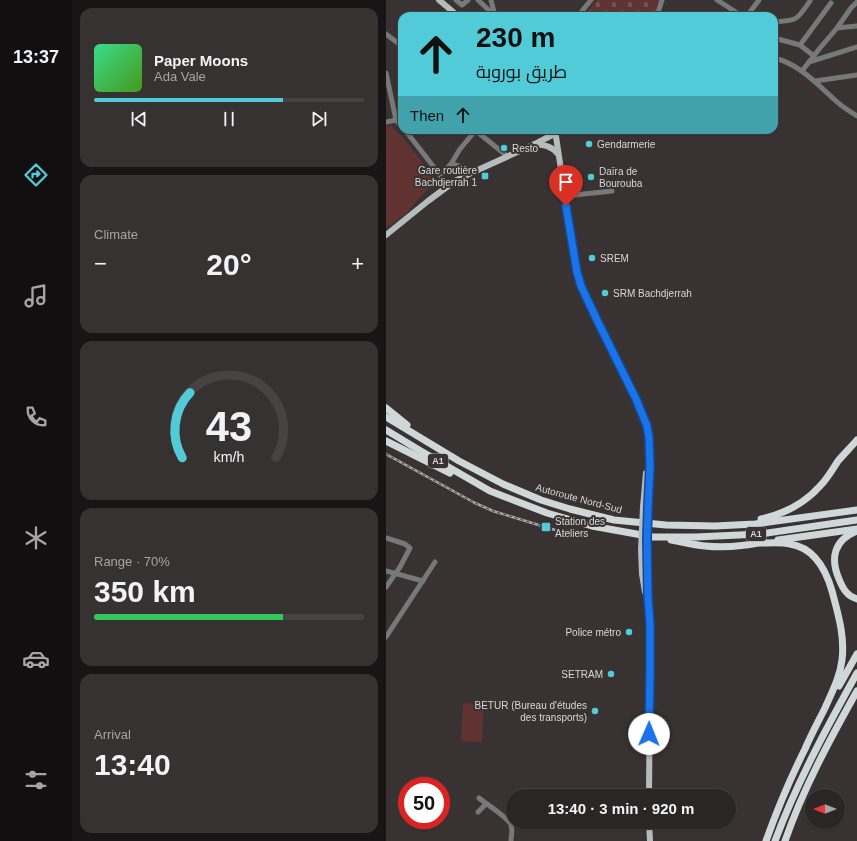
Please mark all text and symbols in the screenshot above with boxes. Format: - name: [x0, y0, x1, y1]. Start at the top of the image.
- text: 230 m: [476, 22, 555, 53]
- icon: ahead: [410, 28, 462, 80]
- text: 13:37: [13, 47, 59, 67]
- text: Paper Moons: [154, 52, 248, 69]
- text: طريق بوروبة: [476, 62, 567, 82]
- text: Ada Vale: [154, 69, 206, 84]
- icon: ahead: [452, 104, 474, 126]
- text: Then: [410, 107, 444, 124]
- icon: previous: [128, 108, 150, 130]
- icon: pause: [218, 108, 240, 130]
- icon: next: [308, 108, 330, 130]
- marker: Gendarmerie: [584, 139, 594, 149]
- place label: Gendarmerie: [597, 139, 656, 150]
- marker: Resto: [499, 143, 509, 153]
- place label: Resto: [512, 143, 539, 154]
- icon: directions: [22, 161, 50, 189]
- place label: Gare routière Bachdjerrah 1: [415, 165, 477, 188]
- pin: [549, 165, 583, 206]
- place label: Daïra de Bourouba: [599, 166, 643, 189]
- marker: Gare routière Bachdjerrah 1: [480, 171, 490, 181]
- icon: arrive: [555, 171, 577, 193]
- marker: Daïra de Bourouba: [586, 172, 596, 182]
- text: Climate: [94, 227, 138, 242]
- text: 20°: [206, 248, 252, 281]
- text: −: [94, 251, 107, 276]
- text: +: [351, 251, 364, 276]
- marker: SREM: [587, 253, 597, 263]
- place label: SREM: [600, 253, 629, 264]
- icon: music: [22, 282, 50, 310]
- marker: SRM Bachdjerrah: [600, 288, 610, 298]
- place label: SRM Bachdjerrah: [613, 288, 692, 299]
- icon: phone: [22, 403, 50, 431]
- text: 43: [206, 403, 252, 450]
- text: km/h: [214, 449, 245, 465]
- road number: A1: [428, 454, 448, 468]
- street label: Autoroute Nord-Sud: [534, 482, 623, 515]
- place label: Station des Ateliers: [555, 516, 605, 539]
- marker: Station des Ateliers: [540, 521, 552, 533]
- icon: climate: [22, 524, 50, 552]
- road number: A1: [746, 527, 766, 541]
- text: Range · 70%: [94, 554, 170, 569]
- text: 350 km: [94, 575, 196, 608]
- place label: Police métro: [565, 627, 621, 638]
- marker: Police métro: [624, 627, 634, 637]
- icon: car: [22, 645, 50, 673]
- place label: SETRAM: [561, 669, 603, 680]
- marker: SETRAM: [606, 669, 616, 679]
- place label: BETUR (Bureau d'études des transports): [474, 700, 587, 723]
- marker: BETUR (Bureau d'études des transports): [590, 706, 600, 716]
- position arrow: [628, 713, 670, 755]
- text: Arrival: [94, 727, 131, 742]
- text: 13:40: [94, 748, 171, 781]
- icon: filters: [22, 766, 50, 794]
- speed limit sign: 50: [398, 777, 450, 829]
- north arrow: [805, 789, 845, 829]
- map controls: [805, 789, 845, 829]
- text: 13:40 · 3 min · 920 m: [548, 800, 694, 817]

